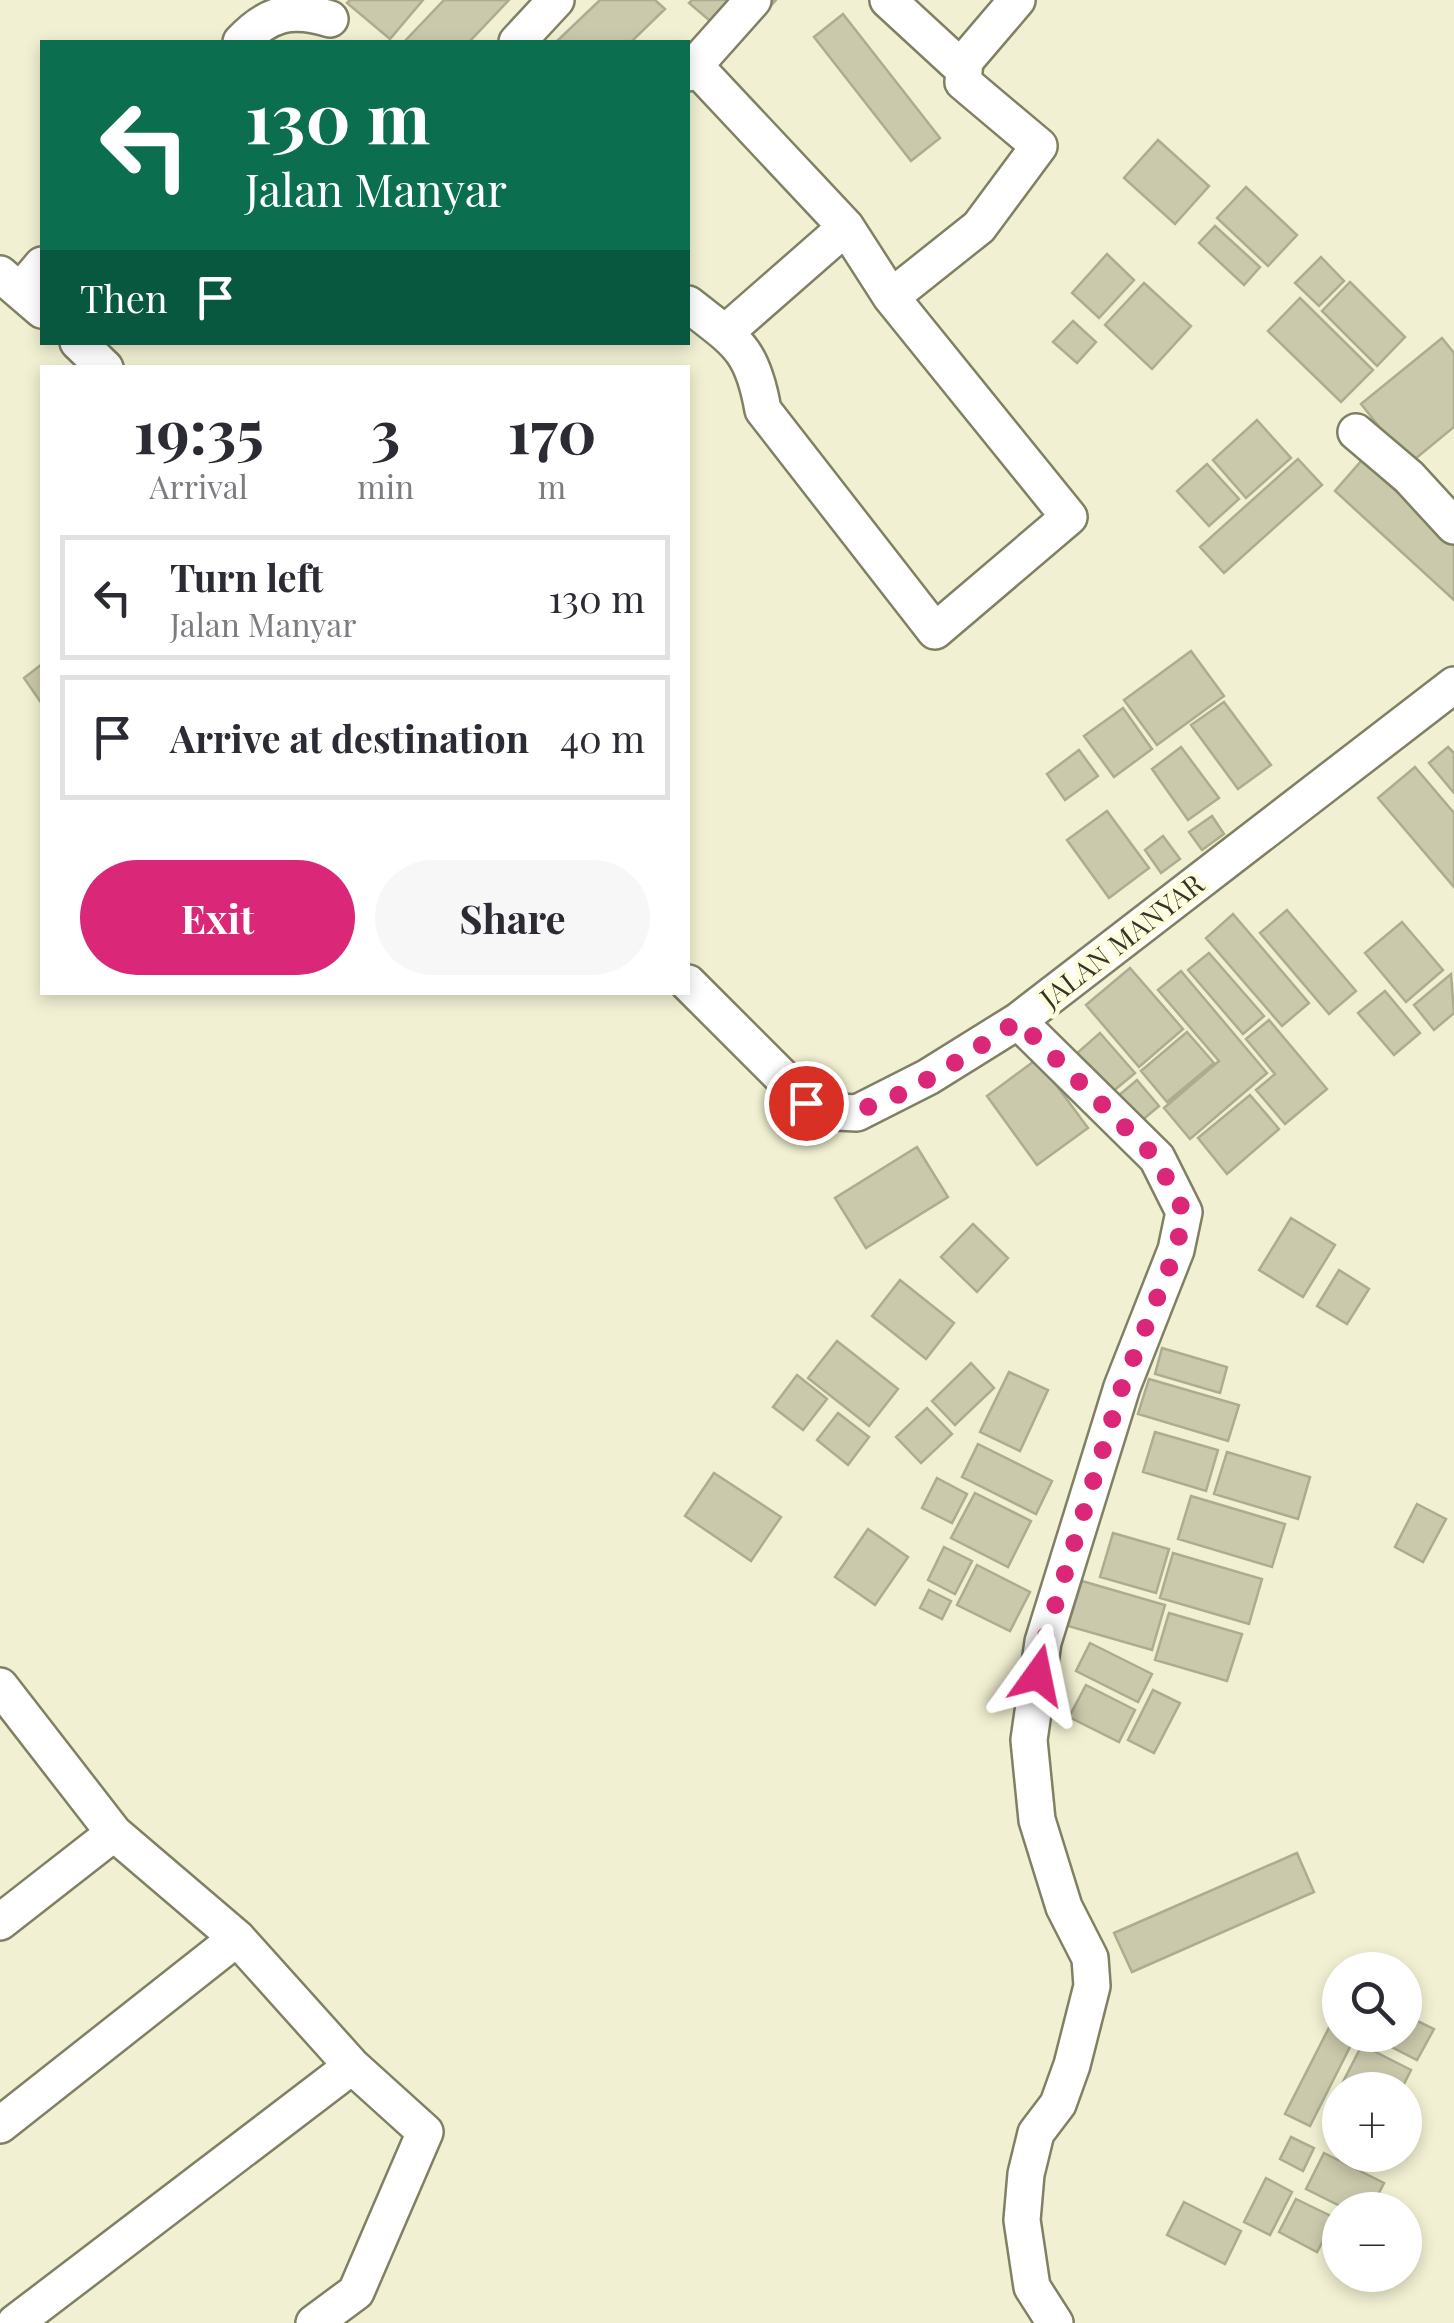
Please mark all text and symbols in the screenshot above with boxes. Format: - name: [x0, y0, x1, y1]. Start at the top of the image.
- text: 130 m: [245, 68, 430, 162]
- icon: left: [80, 80, 210, 210]
- text: Jalan Manyar: [245, 158, 507, 218]
- icon: arrive: [188, 270, 243, 325]
- text: Then: [80, 272, 168, 323]
- text: 19:35: [133, 389, 264, 469]
- text: 3: [371, 389, 400, 469]
- text: 170: [508, 389, 597, 469]
- text: Arrival: [149, 464, 248, 507]
- text: min: [357, 464, 414, 507]
- text: m: [538, 464, 566, 507]
- text: Turn left: [170, 551, 323, 602]
- icon: left: [85, 570, 140, 625]
- text: 130 m: [548, 572, 645, 623]
- text: Jalan Manyar: [170, 602, 356, 645]
- icon: arrive: [85, 710, 140, 765]
- text: Arrive at destination: [170, 712, 529, 763]
- text: 40 m: [560, 712, 645, 763]
- button: Exit: [80, 860, 355, 975]
- button: Share: [375, 860, 650, 975]
- street label: JALAN MANYAR: [1031, 864, 1211, 1016]
- pin: [764, 1061, 849, 1146]
- icon: arrive: [779, 1076, 834, 1131]
- position arrow: [986, 1623, 1090, 1727]
- map controls: [1322, 1952, 1422, 2292]
- button: search: [1322, 1952, 1422, 2052]
- button: +: [1322, 2072, 1422, 2172]
- button: −: [1322, 2192, 1422, 2292]

